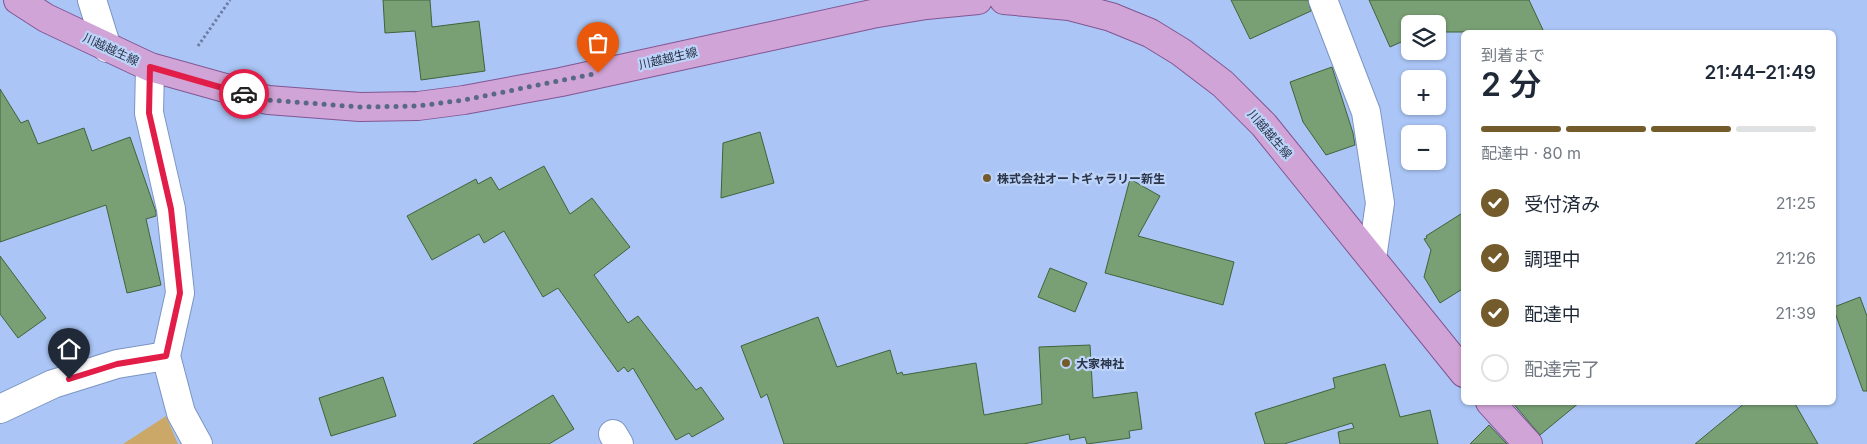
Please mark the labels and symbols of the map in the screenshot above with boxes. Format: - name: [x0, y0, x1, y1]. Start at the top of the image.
- pin: [577, 22, 619, 73]
- street label: 川越越生線: [81, 30, 141, 68]
- street label: 川越越生線: [637, 44, 699, 72]
- courier: [219, 69, 269, 119]
- street label: 川越越生線: [1245, 106, 1295, 162]
- place label: 株式会社オートギャラリー新生: [997, 171, 1165, 186]
- marker: 株式会社オートギャラリー新生: [981, 172, 993, 184]
- pin: [48, 328, 90, 379]
- place label: 大家神社: [1076, 356, 1124, 371]
- marker: 大家神社: [1060, 357, 1072, 369]

